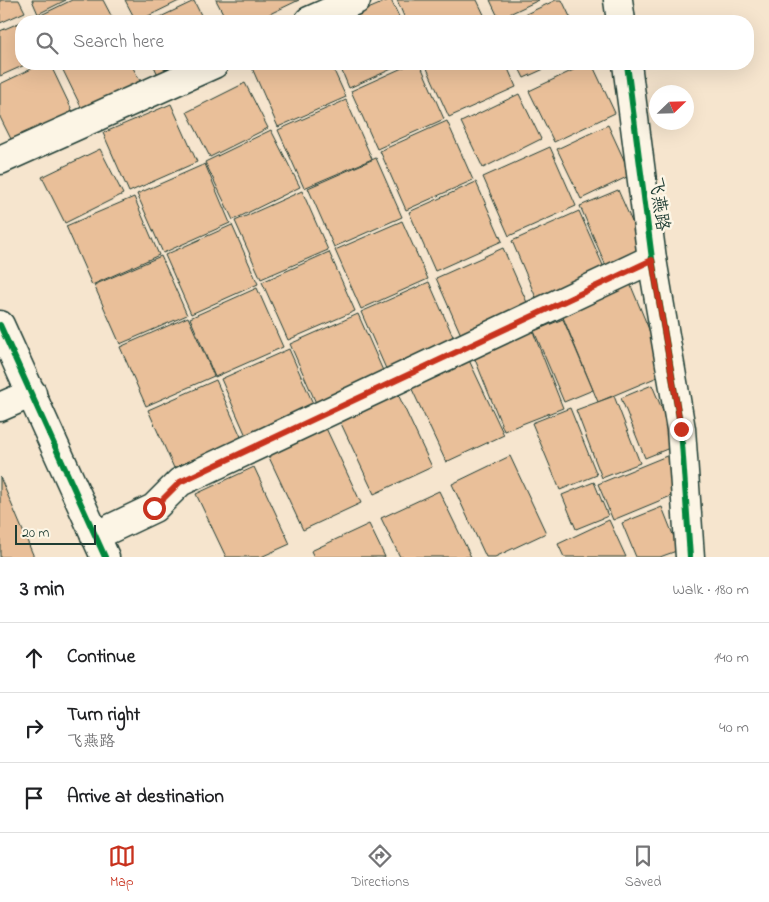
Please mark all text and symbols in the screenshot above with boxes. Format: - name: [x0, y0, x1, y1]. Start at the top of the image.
- search box: [15, 15, 754, 70]
- icon: search: [33, 29, 61, 57]
- text: Search here: [73, 29, 164, 56]
- north arrow: [649, 85, 694, 130]
- street label: 飞燕路: [641, 176, 675, 233]
- route end: [670, 418, 693, 441]
- route start: [143, 497, 166, 520]
- scale bar: [15, 522, 96, 545]
- text: 20 m: [22, 523, 49, 544]
- text: 3 min: [20, 575, 64, 605]
- text: Walk · 180 m: [672, 578, 749, 602]
- icon: ahead: [20, 644, 48, 672]
- text: Continue: [67, 644, 135, 671]
- text: 140 m: [714, 646, 749, 670]
- text: Turn right: [67, 702, 140, 729]
- icon: right: [20, 714, 48, 742]
- text: 40 m: [719, 716, 749, 740]
- text: 飞燕路: [67, 730, 115, 754]
- icon: arrive: [20, 784, 48, 812]
- text: Arrive at destination: [67, 784, 224, 811]
- tab: Map: [108, 842, 136, 893]
- tab: Directions: [351, 842, 409, 893]
- tab: Saved: [625, 842, 661, 893]

